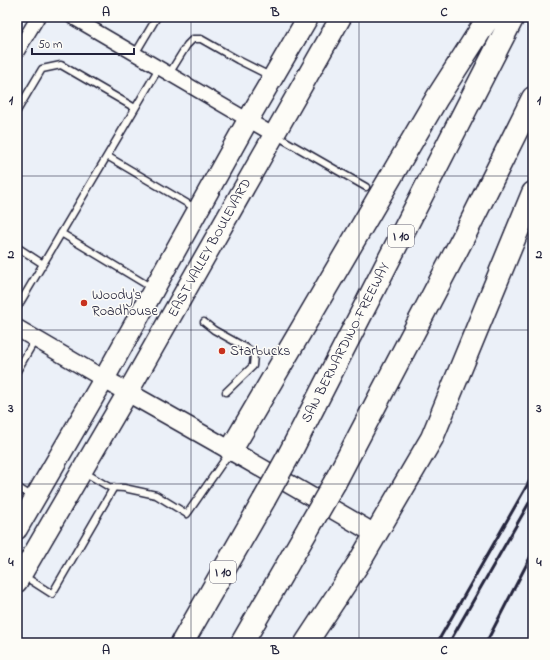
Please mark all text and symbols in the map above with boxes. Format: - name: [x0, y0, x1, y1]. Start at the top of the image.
- text: A: [102, 3, 110, 22]
- text: B: [270, 3, 280, 22]
- text: C: [440, 3, 448, 22]
- scale bar: [32, 30, 134, 56]
- text: 50 m: [38, 36, 62, 54]
- text: 1: [9, 91, 14, 110]
- text: 1: [537, 91, 542, 110]
- street label: EAST VALLEY BOULEVARD: [163, 175, 257, 321]
- road number: I 10: [388, 225, 414, 247]
- text: 2: [7, 245, 15, 264]
- text: 2: [535, 245, 543, 264]
- street label: SAN BERNARDINO FREEWAY: [296, 259, 396, 427]
- place label: Woody's Roadhouse: [92, 285, 158, 322]
- marker: Woody's Roadhouse: [79, 298, 89, 308]
- place label: Starbucks: [230, 341, 290, 362]
- marker: Starbucks: [217, 346, 227, 356]
- text: 3: [7, 399, 14, 418]
- text: 3: [535, 399, 542, 418]
- text: 4: [7, 553, 14, 572]
- text: 4: [535, 553, 542, 572]
- road number: I 10: [210, 561, 236, 583]
- text: A: [102, 641, 110, 660]
- text: B: [270, 641, 280, 660]
- text: C: [440, 641, 448, 660]

